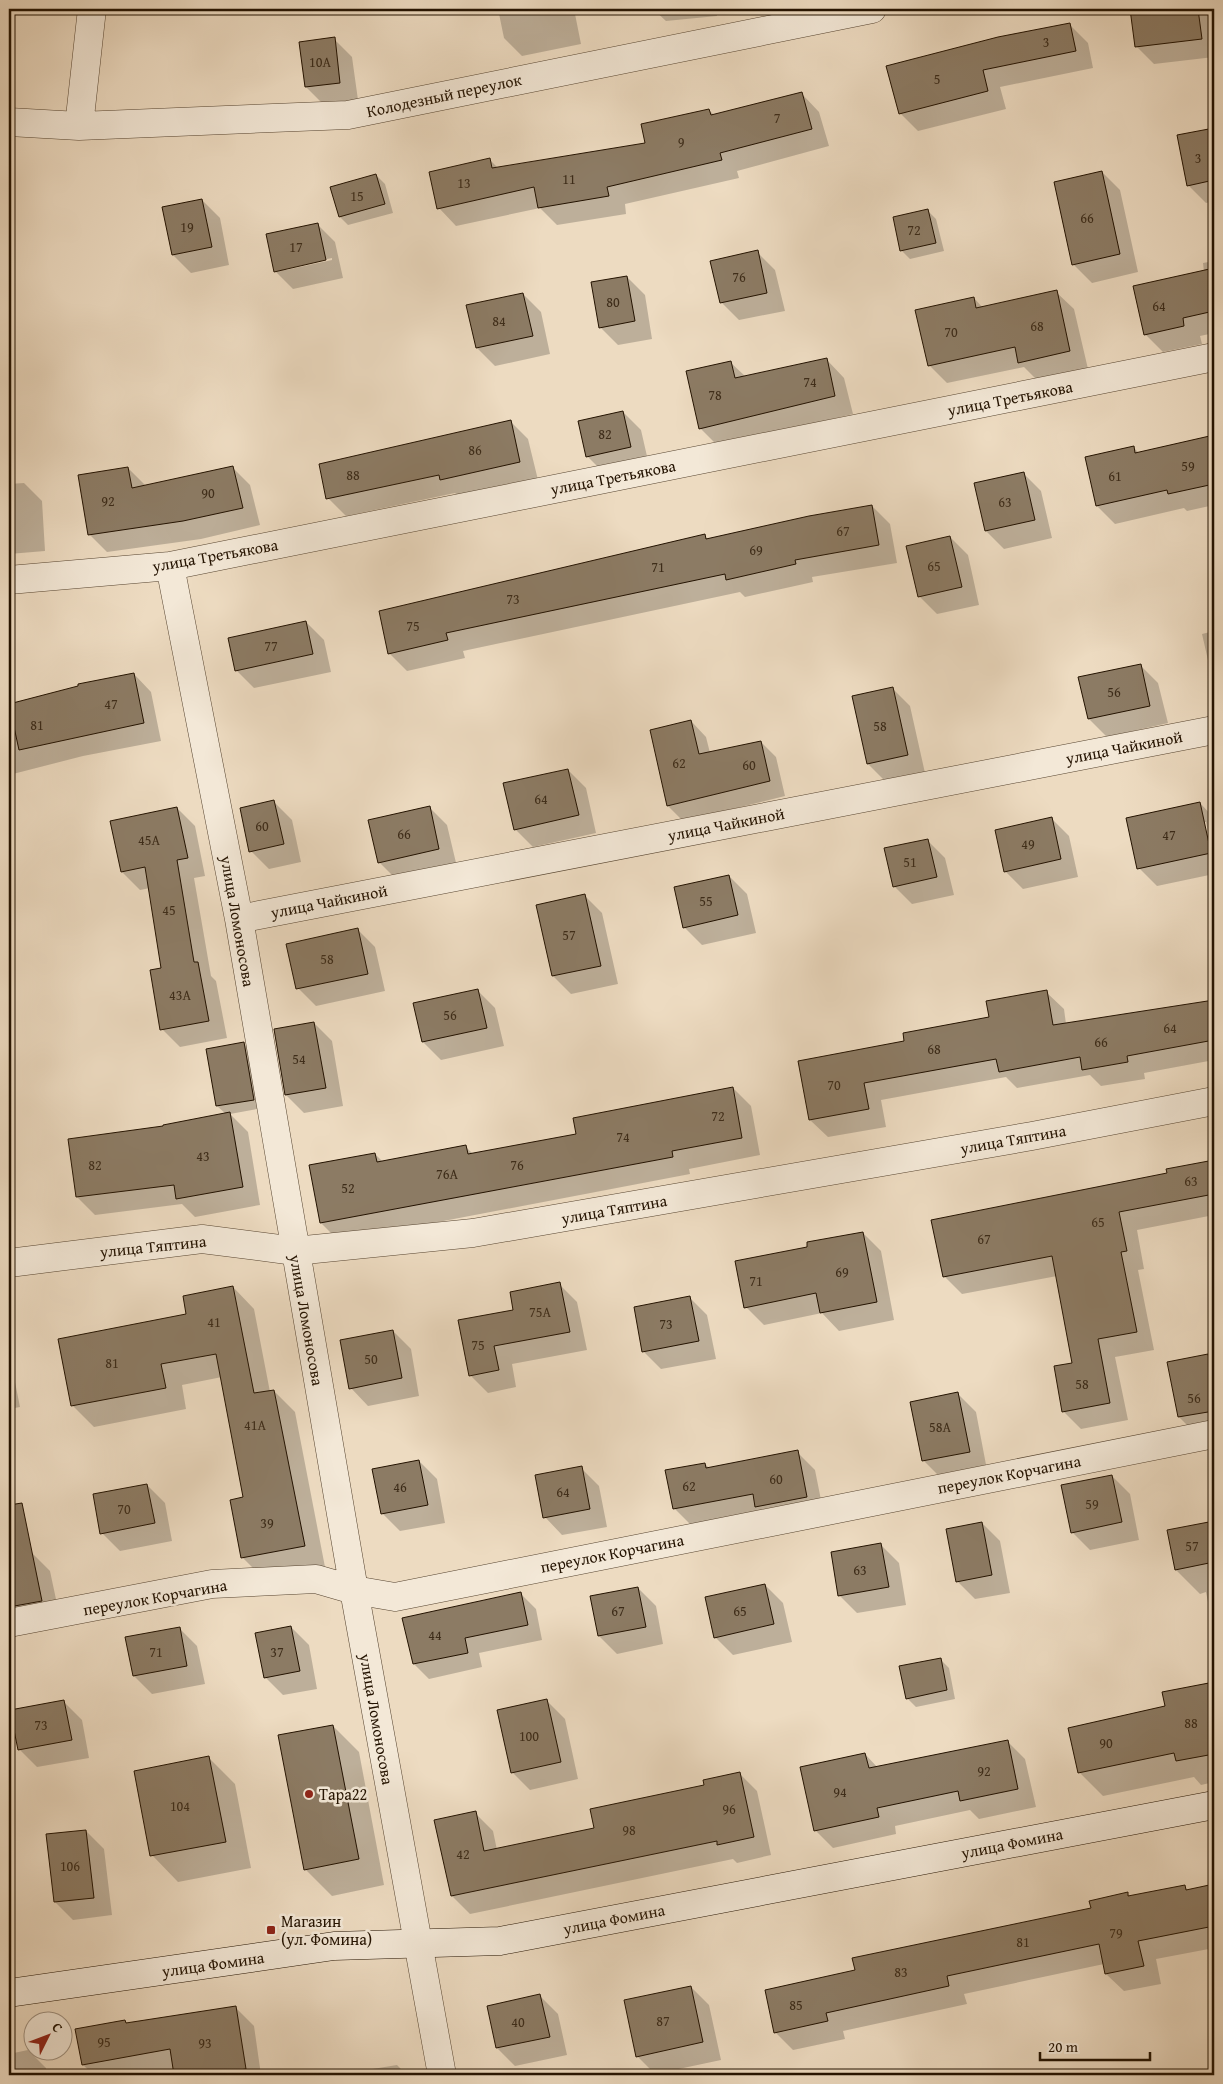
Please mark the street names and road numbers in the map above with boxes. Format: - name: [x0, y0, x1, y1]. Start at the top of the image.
- street label: Колодезный переулок: [364, 67, 524, 123]
- street label: улица Третьякова: [944, 374, 1075, 422]
- street label: улица Третьякова: [547, 453, 678, 501]
- street label: улица Третьякова: [149, 532, 280, 578]
- street label: улица Чайкиной: [1063, 724, 1185, 770]
- street label: улица Чайкиной: [665, 801, 787, 847]
- street label: улица Ломоносова: [214, 853, 261, 989]
- street label: улица Чайкиной: [268, 878, 390, 924]
- street label: улица Тяптина: [957, 1118, 1068, 1160]
- street label: улица Тяптина: [558, 1188, 669, 1230]
- street label: улица Тяптина: [98, 1228, 208, 1264]
- street label: улица Ломоносова: [283, 1252, 330, 1388]
- street label: переулок Корчагина: [935, 1448, 1083, 1500]
- street label: переулок Корчагина: [538, 1527, 686, 1579]
- street label: переулок Корчагина: [81, 1572, 229, 1621]
- street label: улица Ломоносова: [353, 1651, 400, 1787]
- street label: улица Фомина: [958, 1821, 1065, 1865]
- street label: улица Фомина: [560, 1897, 667, 1941]
- street label: улица Фомина: [159, 1945, 266, 1983]

